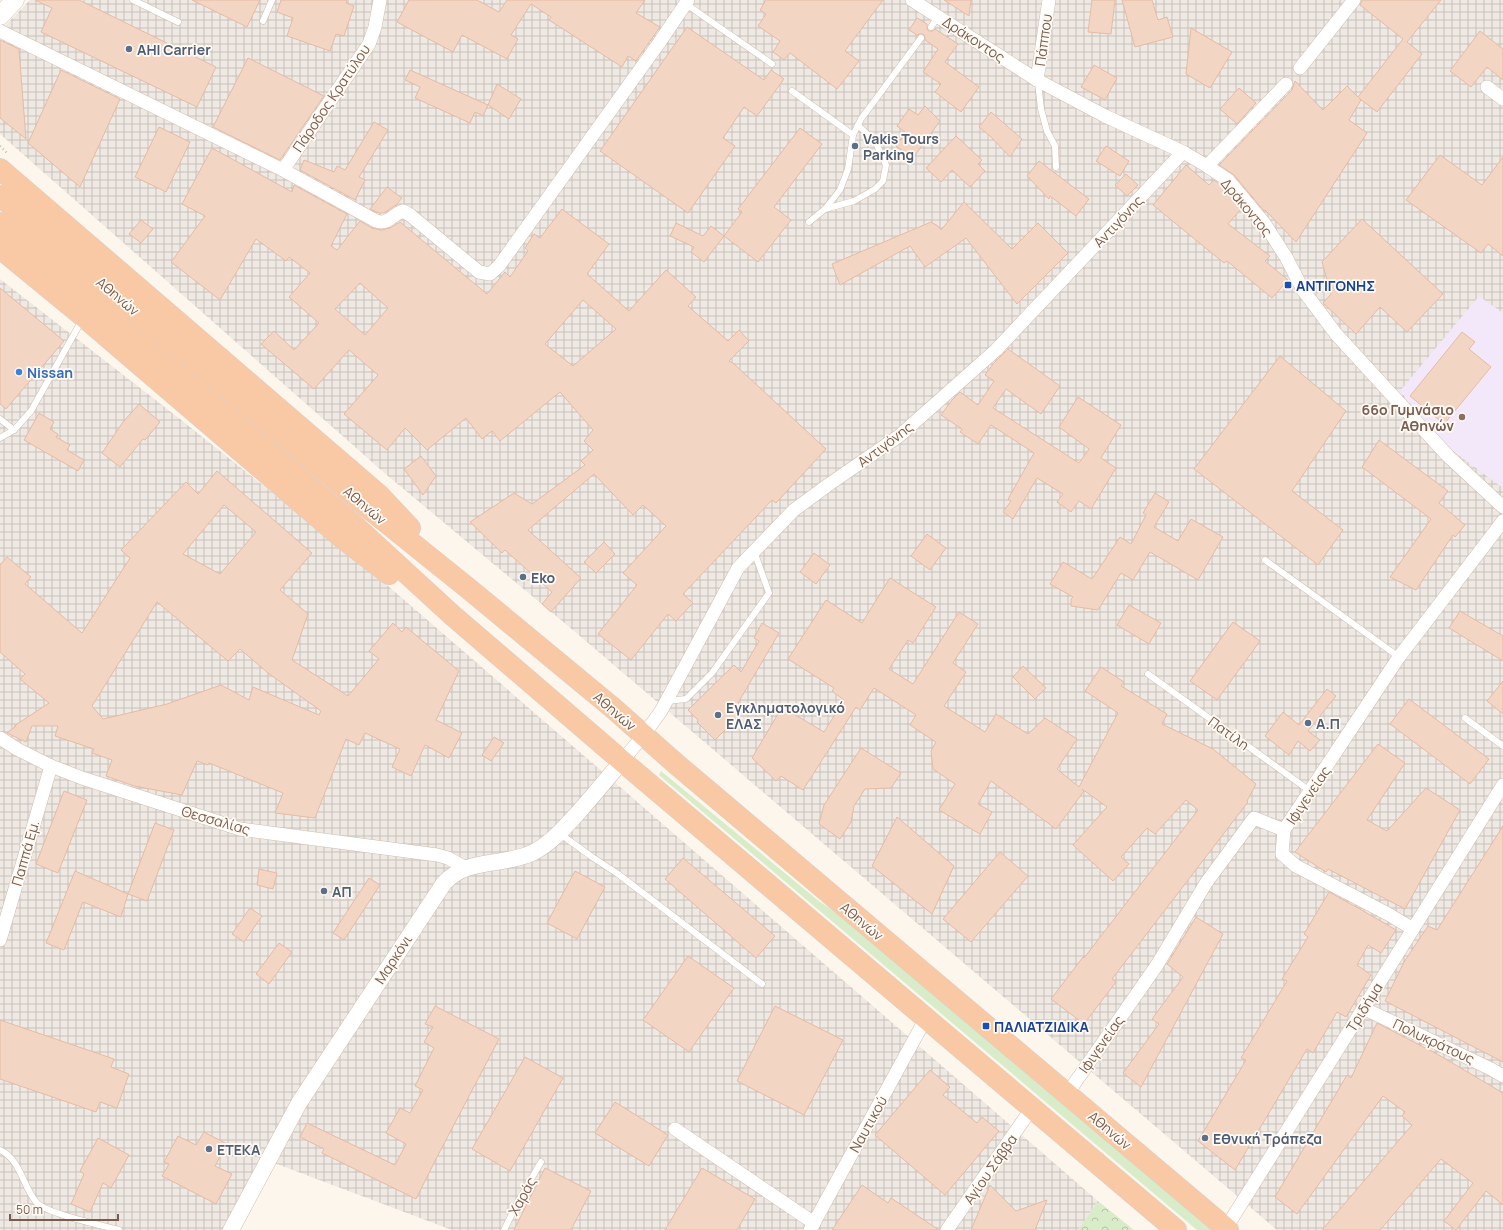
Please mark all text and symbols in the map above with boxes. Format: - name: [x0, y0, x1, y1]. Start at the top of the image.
- street label: Δράκοντος: [939, 12, 1009, 66]
- street label: Πάππου: [1030, 13, 1056, 67]
- place label: AHI Carrier: [137, 40, 211, 59]
- street label: Πάροδος Κρατύλου: [288, 40, 374, 156]
- marker: AHI Carrier: [124, 44, 134, 54]
- place label: Vakis Tours Parking: [863, 129, 939, 164]
- marker: Vakis Tours Parking: [850, 141, 860, 151]
- street label: Δράκοντος: [1217, 174, 1277, 240]
- street label: Αντιγόνης: [1089, 191, 1147, 251]
- street label: Αθηνών: [92, 272, 144, 320]
- place label: ΑΝΤΙΓΟΝΗΣ: [1296, 276, 1375, 295]
- marker: ΑΝΤΙΓΟΝΗΣ: [1283, 280, 1293, 290]
- place label: Nissan: [27, 363, 73, 382]
- marker: Nissan: [14, 367, 24, 377]
- place label: 66ο Γυμνάσιο Αθηνών: [1362, 400, 1454, 435]
- marker: 66ο Γυμνάσιο Αθηνών: [1457, 412, 1467, 422]
- street label: Αντιγόνης: [853, 417, 917, 471]
- street label: Αθηνών: [339, 481, 391, 529]
- place label: Eko: [531, 568, 556, 587]
- marker: Eko: [518, 572, 528, 582]
- street label: Αθηνών: [590, 687, 640, 735]
- place label: Εγκληματολογικό ΕΛΑΣ: [726, 698, 845, 733]
- marker: Εγκληματολογικό ΕΛΑΣ: [713, 710, 723, 720]
- street label: Πατίλη: [1205, 712, 1253, 754]
- place label: Α.Π: [1316, 714, 1340, 733]
- marker: Α.Π: [1303, 718, 1313, 728]
- street label: Ιφιγενείας: [1281, 762, 1335, 828]
- street label: Θεσσαλίας: [179, 801, 253, 839]
- street label: Παππά Εμ.: [7, 818, 43, 888]
- place label: ΑΠ: [332, 882, 352, 901]
- marker: ΑΠ: [319, 886, 329, 896]
- street label: Αθηνών: [836, 897, 888, 945]
- street label: Μαρκόνι: [370, 931, 416, 987]
- street label: Τριδήμα: [1341, 979, 1387, 1035]
- street label: Ιφιγενείας: [1074, 1011, 1128, 1077]
- street label: Πολυκράτους: [1390, 1014, 1478, 1068]
- place label: ΠΑΛΙΑΤΖΙΔΙΚΑ: [994, 1017, 1089, 1036]
- marker: ΠΑΛΙΑΤΖΙΔΙΚΑ: [981, 1021, 991, 1031]
- street label: Ναυτικού: [845, 1092, 891, 1156]
- street label: Αθηνών: [1084, 1106, 1136, 1154]
- place label: Εθνική Τράπεζα: [1213, 1129, 1322, 1148]
- street label: Αγίου Σάββα: [959, 1130, 1021, 1208]
- marker: Εθνική Τράπεζα: [1200, 1133, 1210, 1143]
- place label: ΕΤΕΚΑ: [217, 1140, 261, 1159]
- marker: ΕΤΕΚΑ: [204, 1144, 214, 1154]
- street label: Χαράς: [504, 1173, 540, 1219]
- scale bar: [10, 1196, 118, 1222]
- text: 50 m: [16, 1201, 43, 1218]

